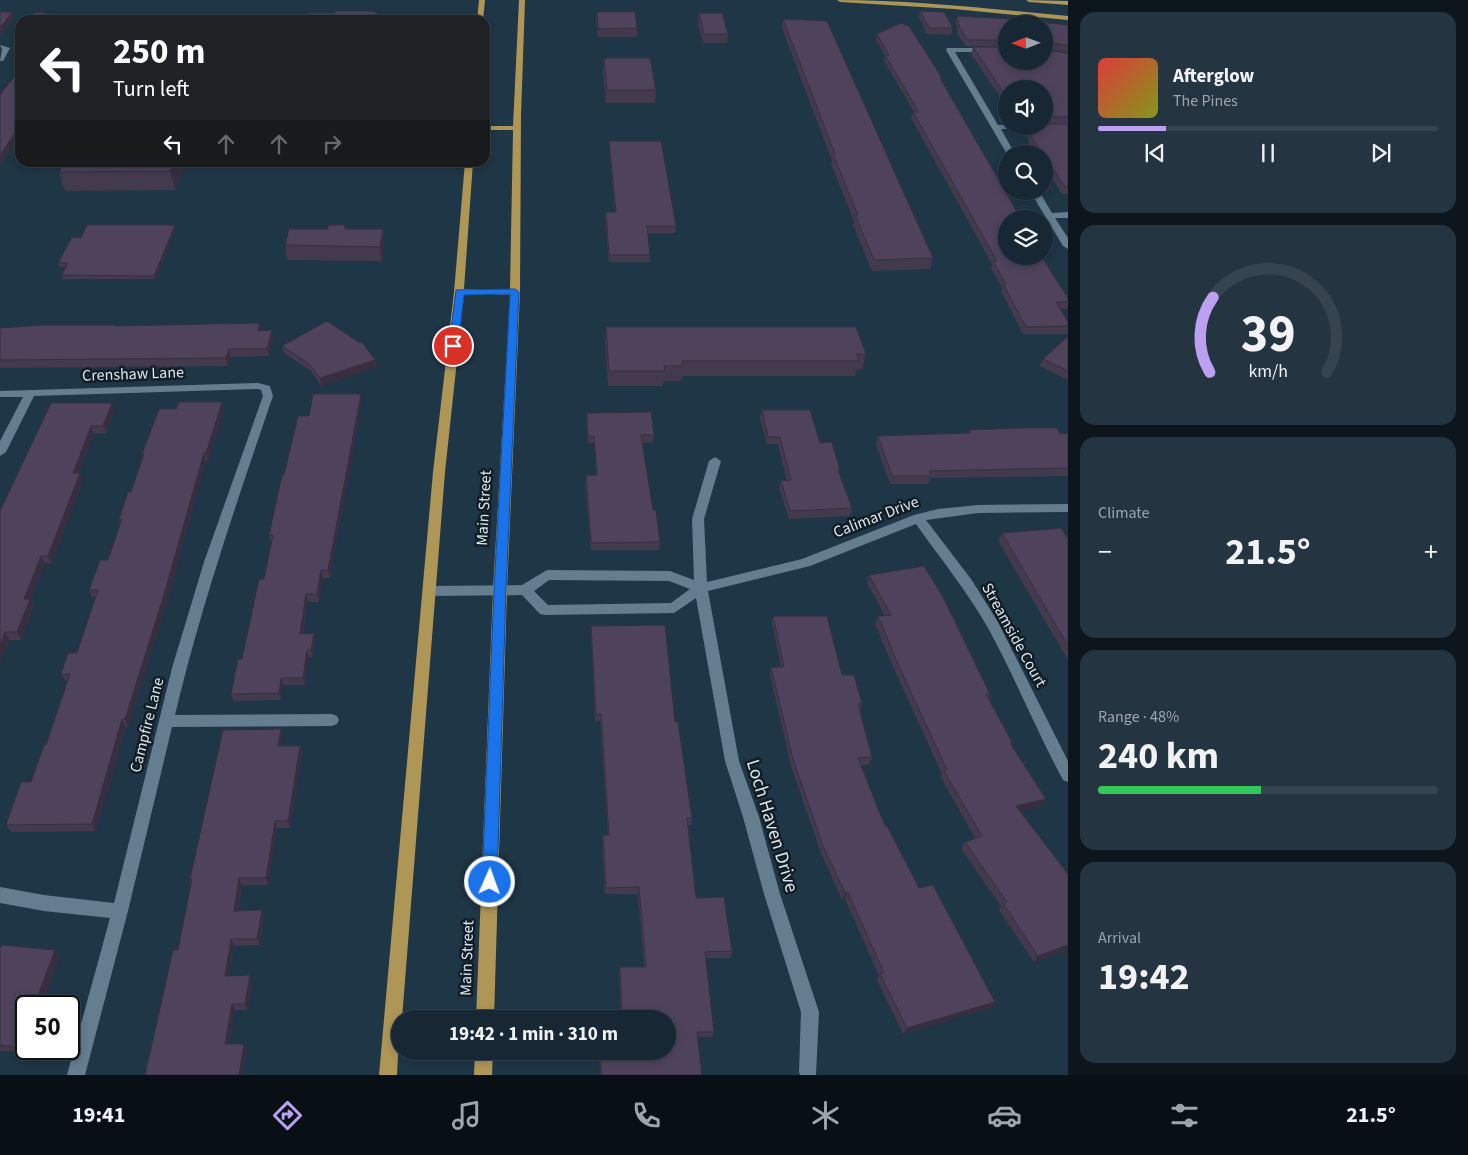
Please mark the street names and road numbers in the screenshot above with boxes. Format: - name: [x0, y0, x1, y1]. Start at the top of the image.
- street label: Crenshaw Lane: [82, 361, 184, 387]
- street label: Main Street: [471, 469, 497, 546]
- street label: Calimar Drive: [830, 491, 922, 543]
- street label: Streamside Court: [976, 579, 1052, 692]
- street label: Campfire Lane: [125, 675, 169, 775]
- street label: Loch Haven Drive: [739, 756, 805, 896]
- street label: Main Street: [455, 919, 479, 996]

